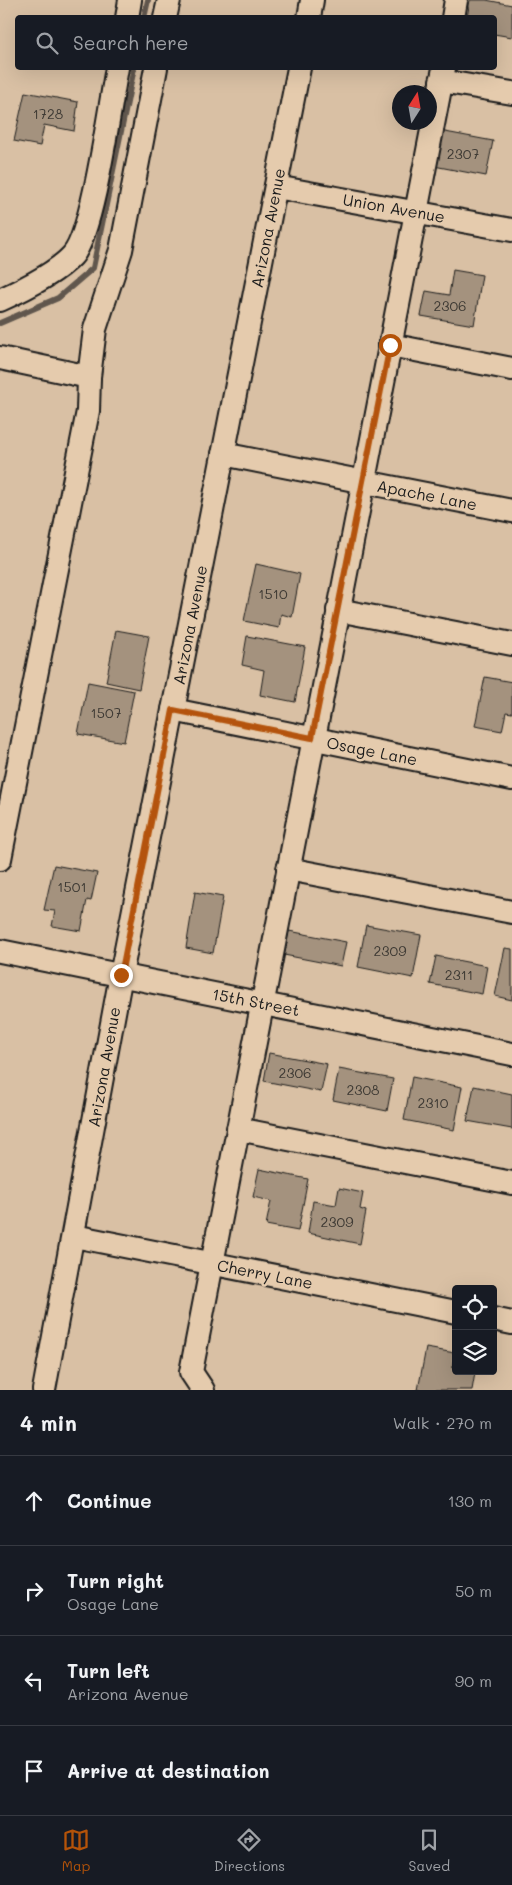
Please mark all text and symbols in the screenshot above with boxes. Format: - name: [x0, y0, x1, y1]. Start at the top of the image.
- search box: [15, 15, 497, 70]
- icon: search: [33, 29, 61, 57]
- text: Search here: [73, 30, 189, 55]
- north arrow: [392, 85, 437, 130]
- house number: 1728: [33, 104, 63, 123]
- house number: 2307: [447, 144, 479, 163]
- street label: Arizona Avenue: [246, 166, 289, 290]
- street label: Union Avenue: [341, 188, 447, 227]
- house number: 2306: [433, 296, 467, 315]
- route start: [379, 334, 402, 357]
- street label: Apache Lane: [375, 475, 479, 515]
- street label: Arizona Avenue: [168, 563, 211, 687]
- house number: 1510: [258, 584, 288, 603]
- house number: 1507: [91, 703, 122, 722]
- street label: Osage Lane: [325, 731, 419, 770]
- house number: 1501: [57, 877, 87, 896]
- house number: 2309: [374, 941, 406, 960]
- route end: [110, 964, 133, 987]
- house number: 2311: [445, 965, 473, 984]
- street label: 15th Street: [211, 983, 302, 1020]
- street label: Arizona Avenue: [83, 1005, 124, 1129]
- house number: 2306: [278, 1063, 312, 1082]
- house number: 2308: [346, 1080, 380, 1099]
- house number: 2310: [418, 1093, 449, 1112]
- house number: 2309: [321, 1212, 353, 1231]
- street label: Cherry Lane: [215, 1254, 315, 1293]
- map controls: [452, 1285, 497, 1375]
- button: locate: [452, 1285, 497, 1330]
- button: layers: [452, 1330, 497, 1375]
- text: 4 min: [20, 1409, 77, 1436]
- text: Walk · 270 m: [393, 1412, 492, 1433]
- icon: ahead: [20, 1487, 48, 1515]
- text: Continue: [67, 1488, 152, 1513]
- text: 130 m: [448, 1490, 492, 1511]
- text: Turn right: [67, 1568, 164, 1593]
- icon: right: [20, 1577, 48, 1605]
- text: 50 m: [455, 1580, 492, 1601]
- text: Osage Lane: [67, 1593, 159, 1614]
- text: Turn left: [67, 1658, 150, 1683]
- icon: left: [20, 1667, 48, 1695]
- text: 90 m: [455, 1670, 492, 1691]
- text: Arizona Avenue: [67, 1683, 189, 1704]
- icon: arrive: [20, 1757, 48, 1785]
- text: Arrive at destination: [67, 1758, 270, 1783]
- tab: Map: [62, 1826, 90, 1875]
- tab: Directions: [214, 1826, 285, 1875]
- tab: Saved: [409, 1826, 450, 1875]

